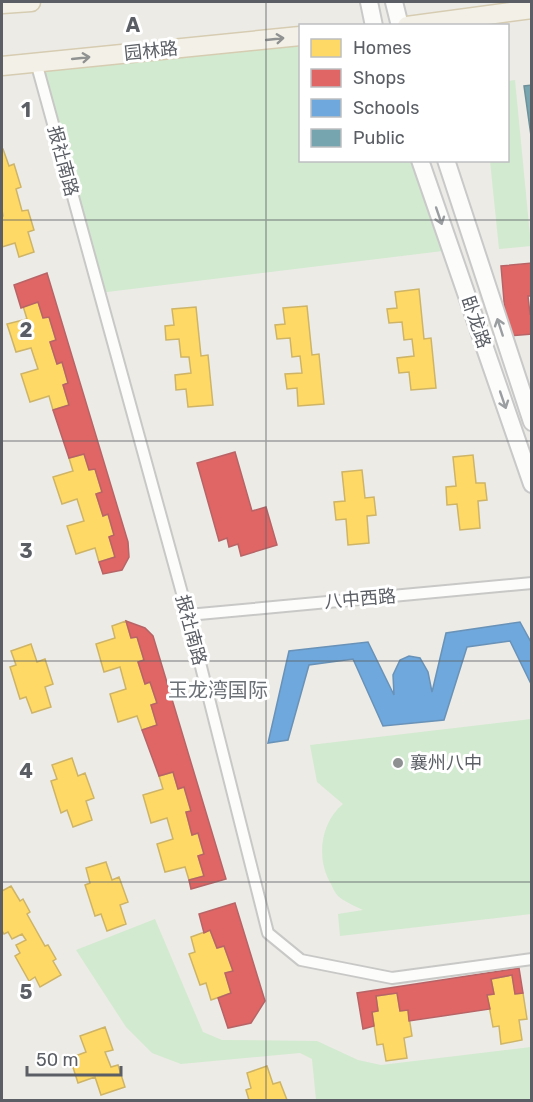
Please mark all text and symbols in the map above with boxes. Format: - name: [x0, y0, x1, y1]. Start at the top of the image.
- text: A: [126, 13, 141, 37]
- legend: [299, 24, 509, 162]
- one-way arrow: [264, 33, 284, 44]
- street label: 园林路: [123, 37, 179, 65]
- text: Homes: [353, 37, 411, 59]
- one-way arrow: [70, 52, 90, 63]
- text: Shops: [353, 67, 405, 89]
- text: Schools: [353, 97, 419, 119]
- text: 1: [21, 98, 31, 122]
- street label: 报社南路: [43, 123, 83, 199]
- text: Public: [353, 127, 405, 149]
- one-way arrow: [435, 206, 446, 225]
- street label: 卧龙路: [457, 293, 495, 351]
- text: 2: [20, 318, 33, 342]
- one-way arrow: [494, 318, 505, 337]
- one-way arrow: [498, 390, 509, 409]
- text: 3: [19, 539, 33, 563]
- street label: 八中西路: [323, 585, 397, 613]
- street label: 报社南路: [171, 592, 211, 668]
- district label: 玉龙湾国际: [168, 678, 268, 702]
- place label: 襄州八中: [410, 752, 482, 774]
- marker: 襄州八中: [391, 756, 405, 770]
- text: 4: [19, 759, 33, 783]
- text: 5: [20, 980, 33, 1004]
- scale bar: [27, 1039, 122, 1077]
- text: 50 m: [36, 1049, 79, 1071]

